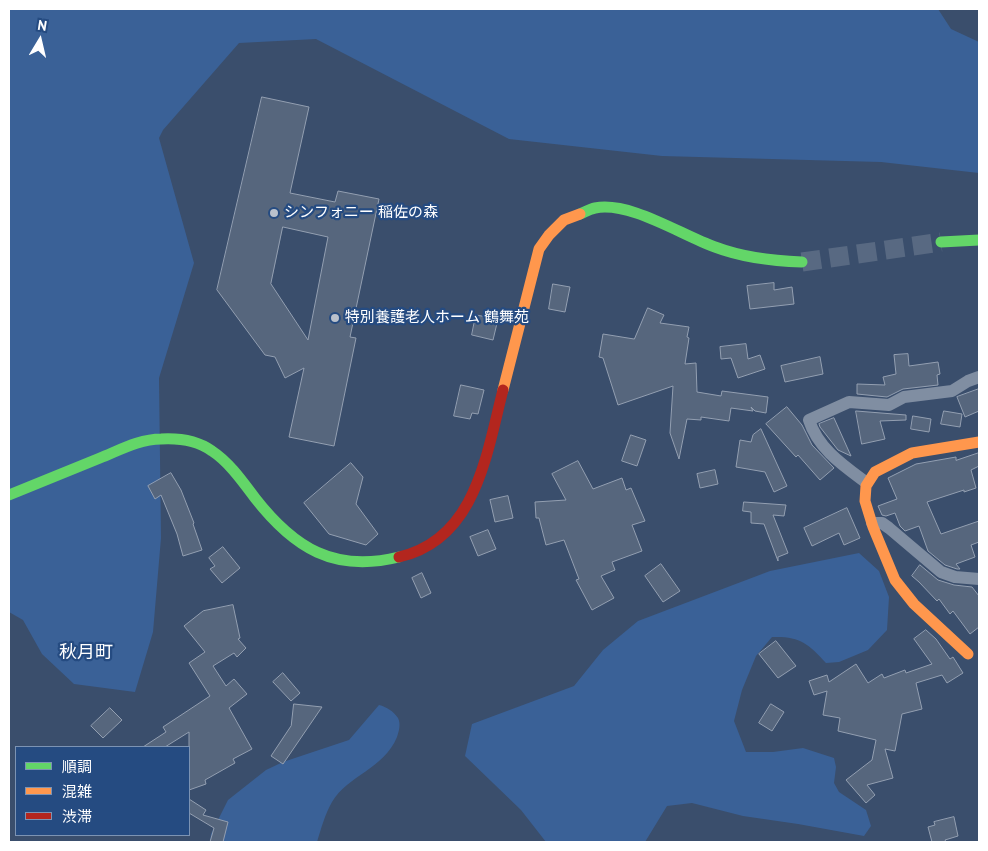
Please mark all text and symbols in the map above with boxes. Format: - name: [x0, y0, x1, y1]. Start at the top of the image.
- north arrow: [15, 15, 65, 65]
- text: N: [36, 16, 48, 35]
- place label: シンフォニー 稲佐の森: [284, 204, 438, 222]
- marker: シンフォニー 稲佐の森: [268, 207, 280, 219]
- place label: 特別養護老人ホーム 鶴舞苑: [345, 309, 529, 327]
- marker: 特別養護老人ホーム 鶴舞苑: [329, 312, 341, 324]
- district label: 秋月町: [59, 642, 113, 664]
- legend: [15, 746, 190, 836]
- text: 順調: [62, 757, 92, 776]
- text: 混雑: [62, 782, 92, 801]
- text: 渋滞: [62, 807, 92, 826]

